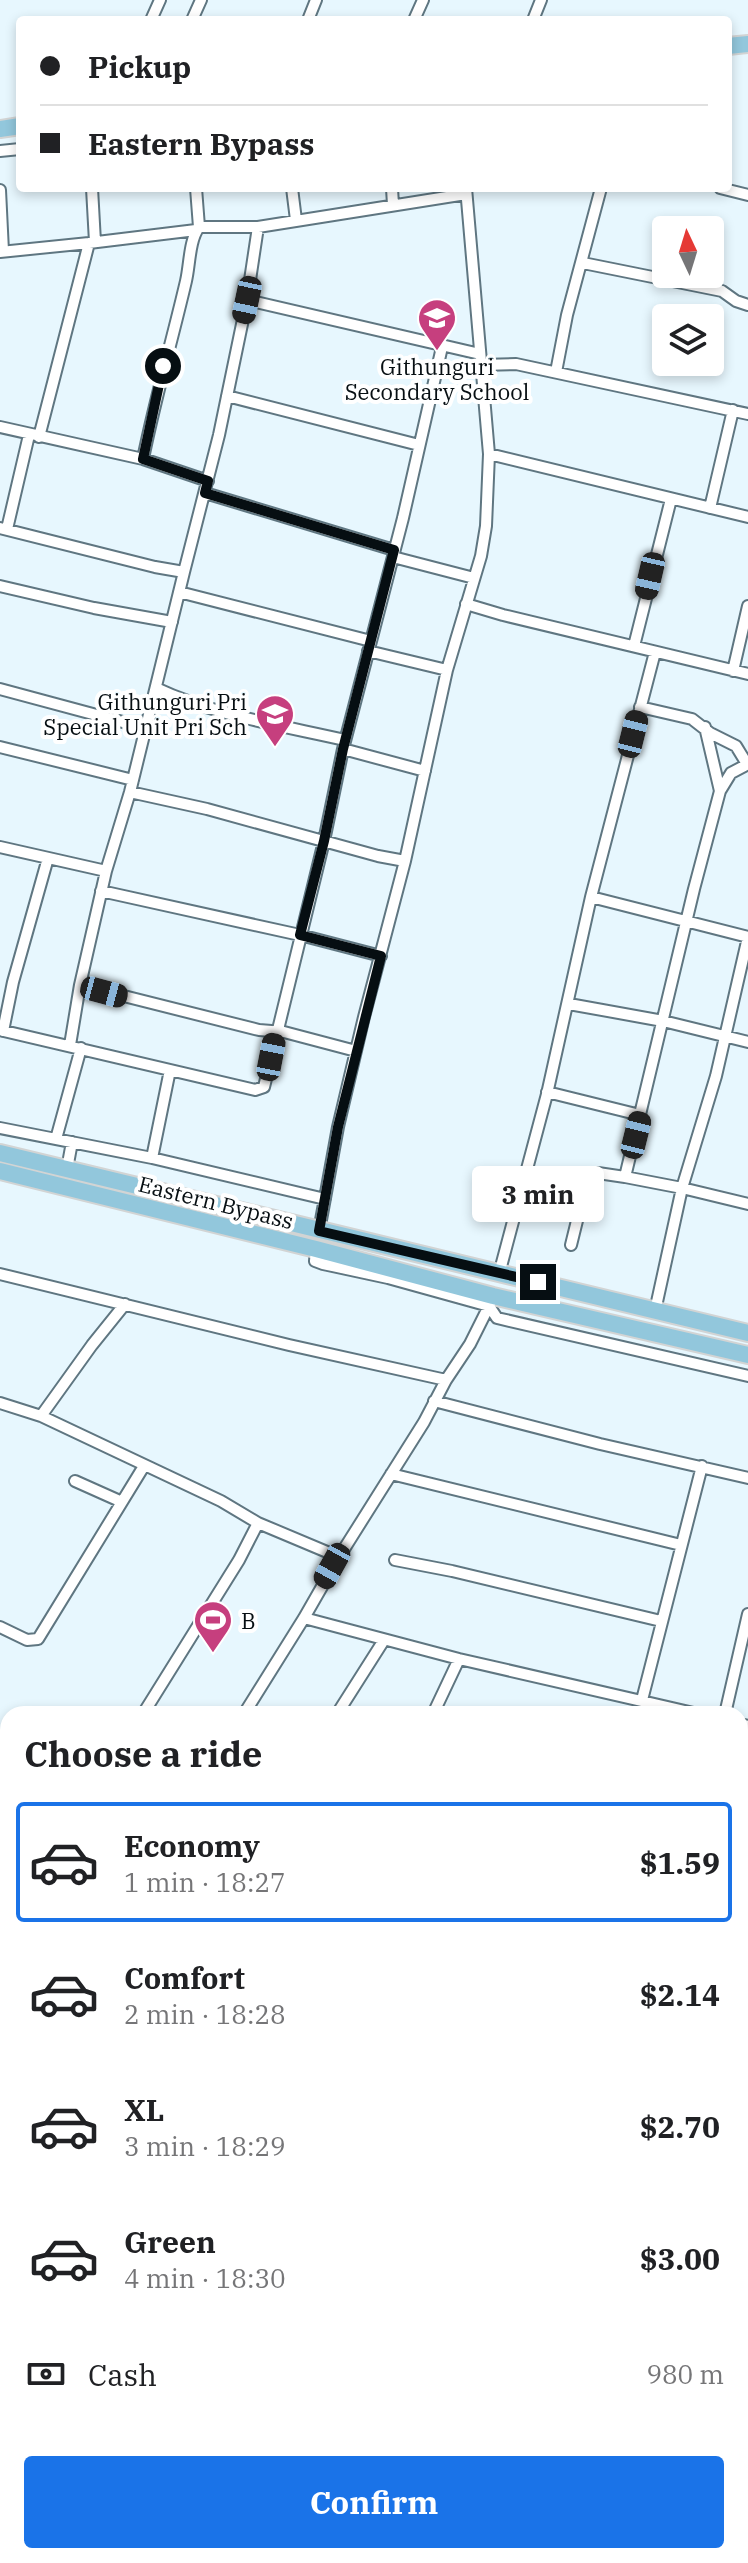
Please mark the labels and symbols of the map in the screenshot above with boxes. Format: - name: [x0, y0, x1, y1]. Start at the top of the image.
- north arrow: [652, 216, 724, 288]
- car: [230, 274, 264, 326]
- school or university icon: Githunguri Secondary School: [416, 297, 458, 352]
- route start: [145, 348, 181, 384]
- place label: Githunguri Secondary School: [345, 352, 529, 406]
- car: [633, 550, 667, 602]
- place label: Githunguri Pri Special Unit Pri Sch: [43, 687, 247, 741]
- school or university icon: Githunguri Pri Special Unit Pri Sch: [254, 693, 296, 748]
- car: [616, 708, 650, 760]
- car: [78, 974, 130, 1010]
- car: [255, 1031, 287, 1083]
- car: [619, 1109, 653, 1161]
- callout: 3 min: [472, 1166, 604, 1222]
- street label: Eastern Bypass: [136, 1169, 296, 1235]
- route end: [520, 1264, 556, 1300]
- car: [310, 1539, 354, 1593]
- sports icon: B: [192, 1599, 234, 1654]
- place label: B: [241, 1606, 256, 1635]

